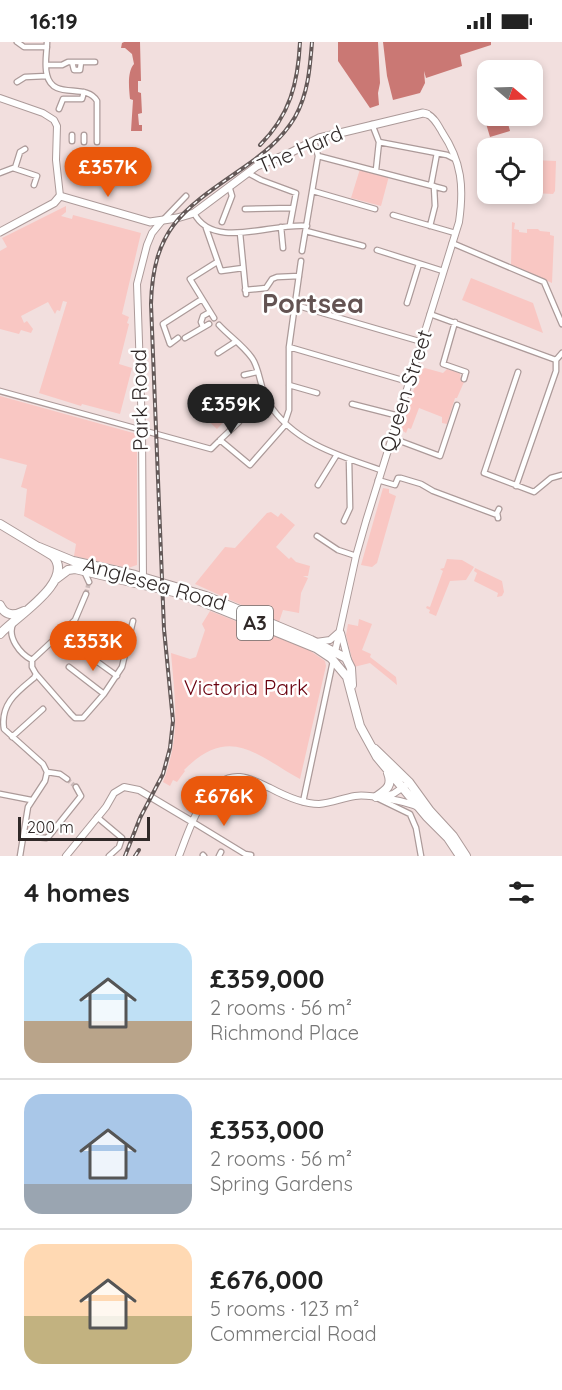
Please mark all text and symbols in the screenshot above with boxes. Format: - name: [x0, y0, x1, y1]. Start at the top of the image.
- text: 16:19: [30, 7, 78, 35]
- north arrow: [477, 60, 543, 126]
- map controls: [477, 60, 543, 204]
- street label: The Hard: [253, 119, 346, 179]
- button: locate: [477, 138, 543, 204]
- pin: £357K: [66, 147, 150, 198]
- text: £357K: [79, 154, 137, 179]
- district label: Portsea: [262, 286, 364, 320]
- street label: Queen Street: [373, 326, 437, 455]
- street label: Park Road: [125, 349, 153, 451]
- pin: £359K: [189, 384, 273, 435]
- text: £359K: [201, 391, 261, 416]
- street label: Anglesea Road: [81, 550, 230, 616]
- road number: A3: [237, 606, 273, 640]
- pin: £353K: [51, 621, 135, 672]
- text: £353K: [64, 628, 122, 653]
- park label: Victoria Park: [184, 674, 308, 700]
- pin: £676K: [182, 776, 266, 827]
- text: £676K: [195, 783, 253, 808]
- scale bar: [18, 814, 150, 842]
- text: 200 m: [27, 817, 74, 837]
- text: 4 homes: [24, 876, 130, 909]
- icon: filters: [505, 876, 538, 909]
- text: £359,000: [210, 962, 324, 995]
- icon: home: [72, 967, 144, 1039]
- text: 2 rooms · 56 m²: [210, 995, 352, 1020]
- text: Richmond Place: [210, 1020, 359, 1045]
- text: £353,000: [210, 1113, 324, 1146]
- icon: home: [72, 1118, 144, 1190]
- text: 2 rooms · 56 m²: [210, 1146, 352, 1171]
- text: Spring Gardens: [210, 1171, 353, 1196]
- text: £676,000: [210, 1263, 324, 1296]
- icon: home: [72, 1268, 144, 1340]
- text: 5 rooms · 123 m²: [210, 1296, 359, 1321]
- text: Commercial Road: [210, 1321, 377, 1346]

